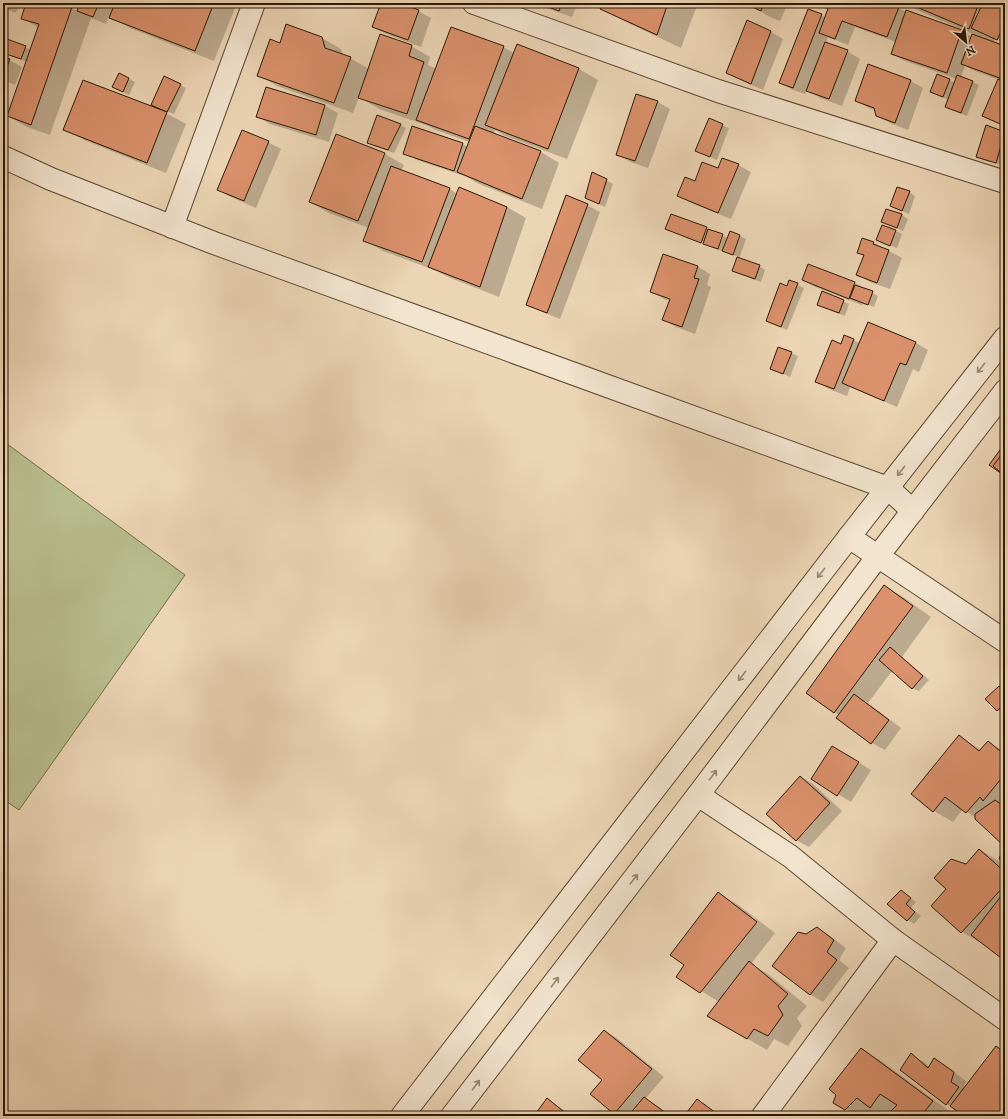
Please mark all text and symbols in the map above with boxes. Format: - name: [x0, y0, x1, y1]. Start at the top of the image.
- north arrow: [946, 22, 986, 62]
- text: N: [963, 42, 977, 58]
- one-way arrow: [977, 363, 985, 374]
- one-way arrow: [897, 465, 906, 476]
- one-way arrow: [817, 568, 826, 579]
- one-way arrow: [738, 671, 746, 682]
- one-way arrow: [709, 770, 717, 781]
- one-way arrow: [630, 873, 639, 884]
- one-way arrow: [551, 976, 559, 987]
- one-way arrow: [472, 1080, 480, 1091]

